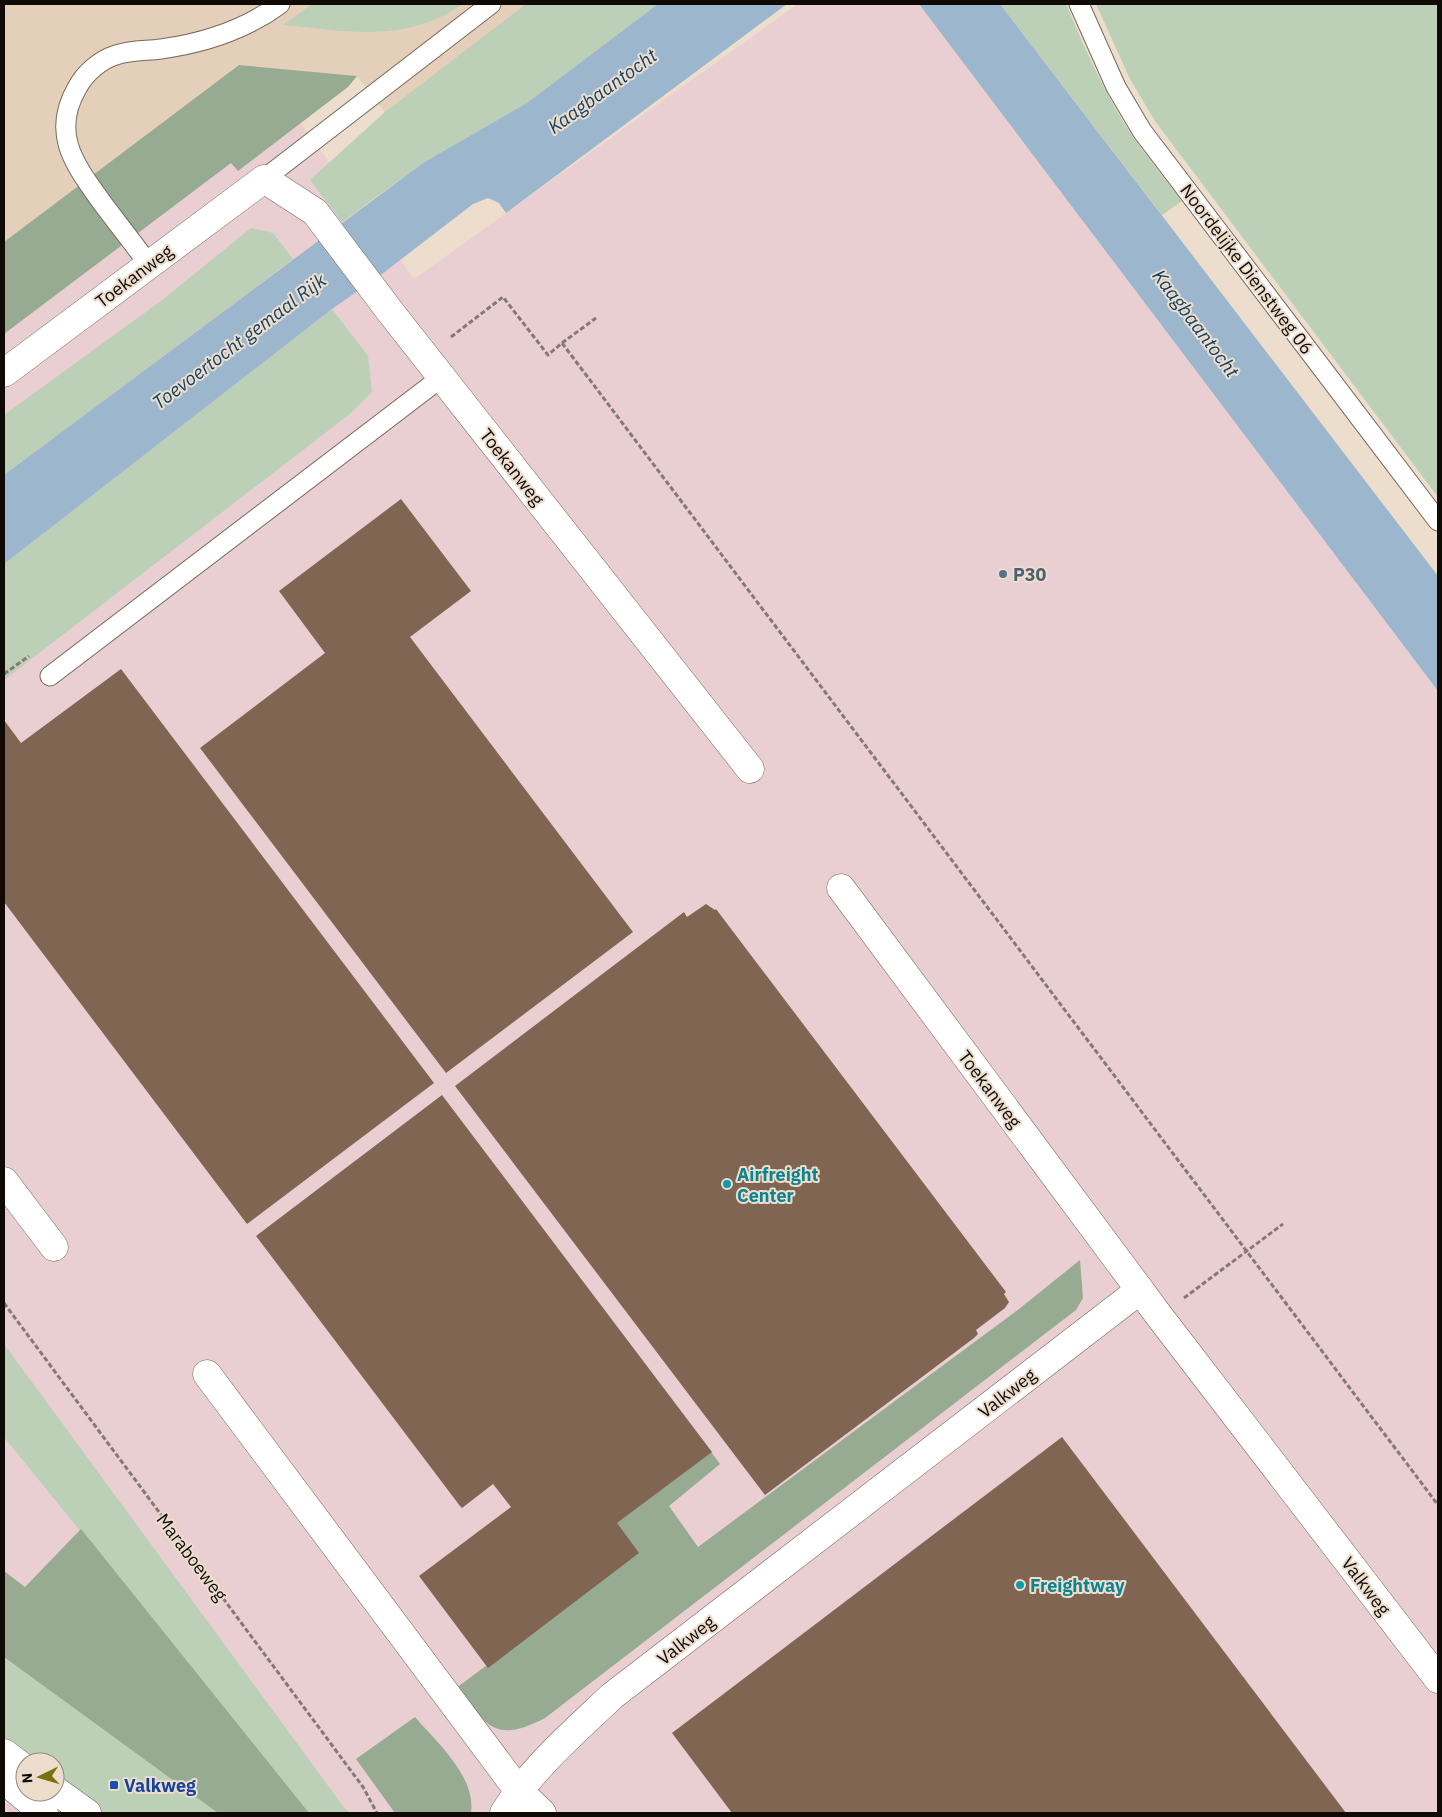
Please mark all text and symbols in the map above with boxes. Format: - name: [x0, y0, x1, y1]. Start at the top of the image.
- water label: Kaagbaantocht: [543, 43, 662, 139]
- street label: Noordelijke Dienstweg 06: [1175, 179, 1319, 359]
- street label: Toekanweg: [91, 239, 178, 313]
- water label: Kaagbaantocht: [1148, 264, 1245, 382]
- water label: Toevoertocht gemaal Rijk: [147, 267, 331, 414]
- street label: Toekanweg: [475, 424, 549, 510]
- place label: P30: [1013, 563, 1047, 586]
- marker: P30: [997, 568, 1009, 580]
- street label: Toekanweg: [953, 1046, 1027, 1133]
- place label: Airfreight Center: [737, 1163, 819, 1207]
- marker: Airfreight Center: [721, 1178, 733, 1190]
- street label: Valkweg: [973, 1363, 1041, 1423]
- street label: Maraboeweg: [152, 1509, 233, 1606]
- street label: Valkweg: [1336, 1552, 1396, 1620]
- place label: Freightway: [1030, 1574, 1125, 1597]
- marker: Freightway: [1014, 1579, 1026, 1591]
- street label: Valkweg: [652, 1610, 720, 1670]
- north arrow: [15, 1752, 65, 1802]
- text: N: [18, 1772, 36, 1784]
- place label: Valkweg: [124, 1774, 196, 1797]
- marker: Valkweg: [108, 1779, 120, 1791]

